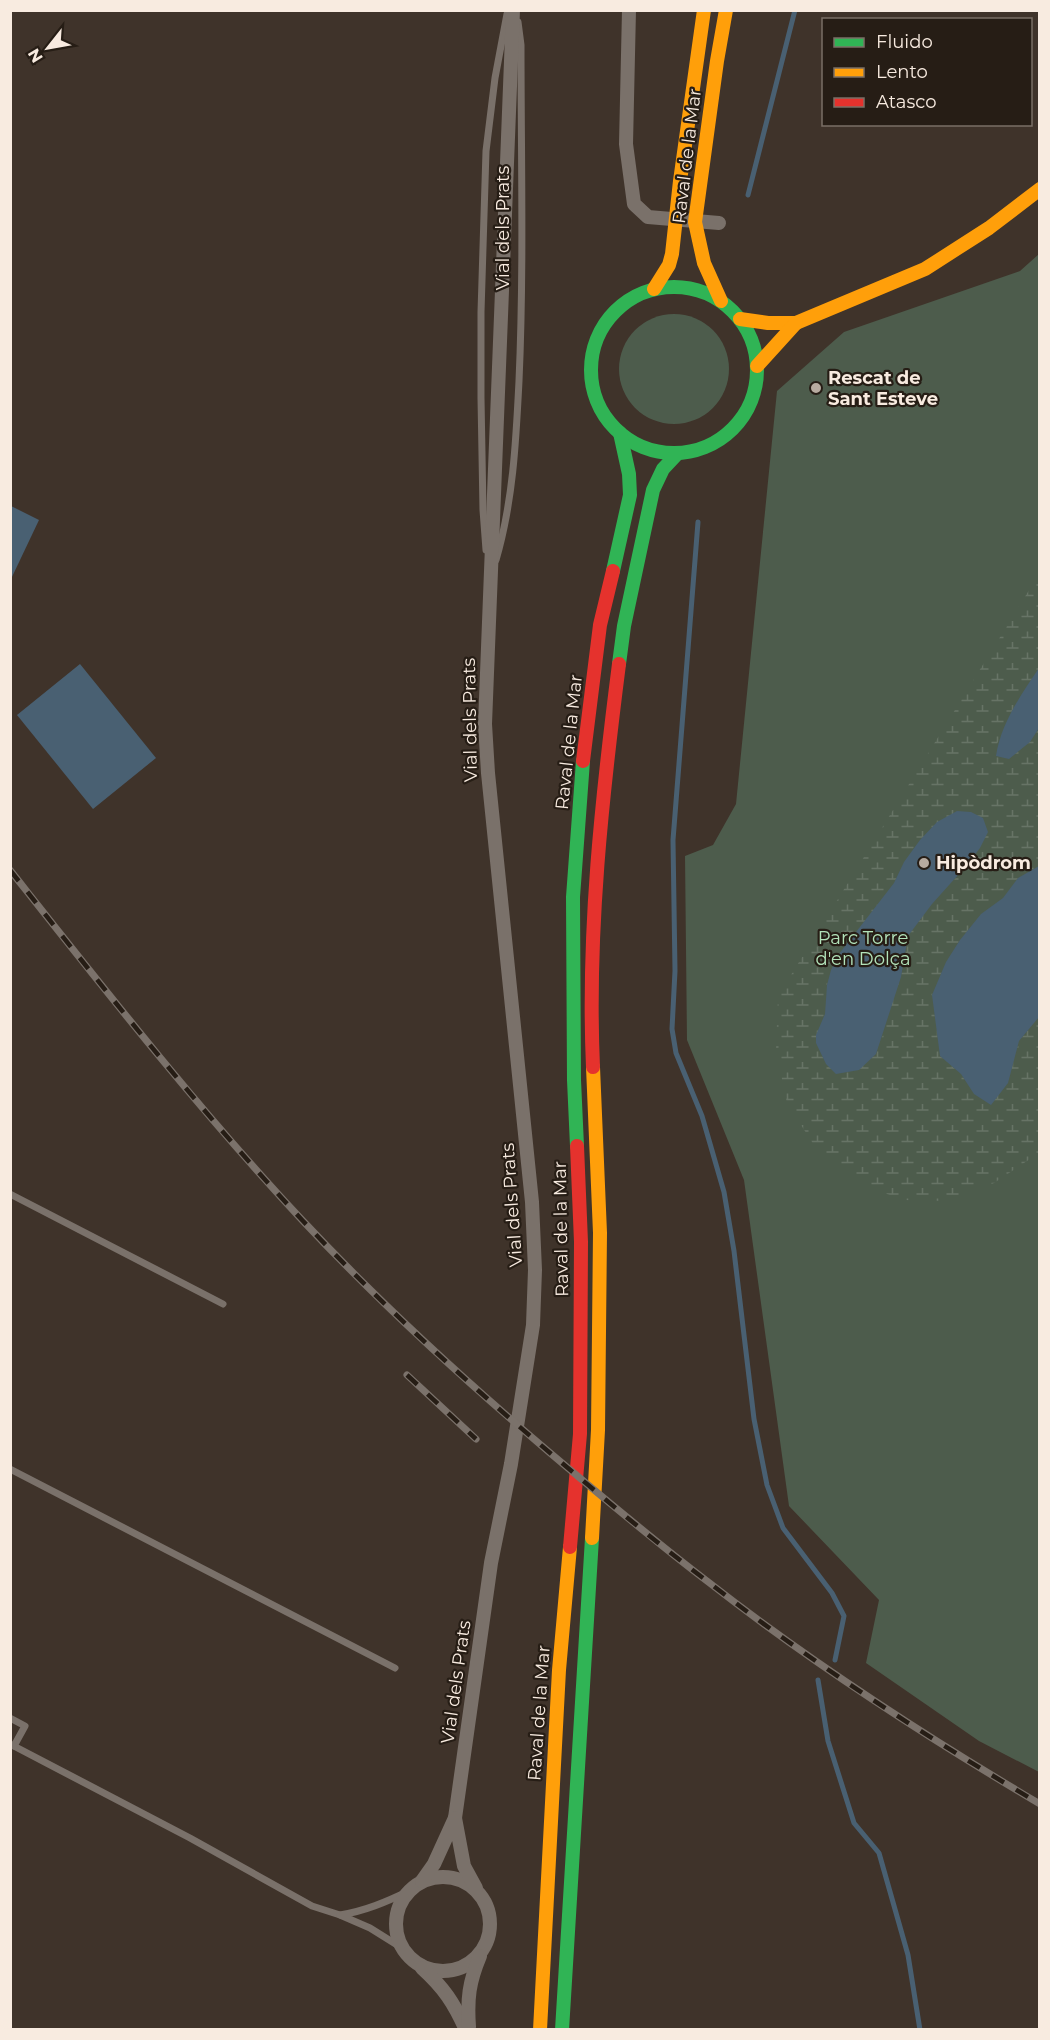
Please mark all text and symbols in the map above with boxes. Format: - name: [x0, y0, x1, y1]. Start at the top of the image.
- north arrow: [18, 18, 78, 78]
- legend: [822, 18, 1032, 126]
- text: Fluido: [876, 31, 933, 53]
- text: N: [24, 45, 47, 66]
- text: Lento: [876, 61, 928, 83]
- street label: Raval de la Mar: [668, 87, 706, 225]
- text: Atasco: [876, 91, 936, 113]
- street label: Vial dels Prats: [492, 166, 514, 290]
- place label: Rescat de Sant Esteve: [828, 367, 938, 410]
- marker: Rescat de Sant Esteve: [809, 381, 823, 395]
- street label: Vial dels Prats: [458, 657, 482, 782]
- street label: Raval de la Mar: [551, 673, 587, 811]
- place label: Hipòdrom: [936, 852, 1031, 874]
- marker: Hipòdrom: [917, 856, 931, 870]
- park label: Parc Torre d'en Dolça: [815, 927, 911, 970]
- street label: Vial dels Prats: [497, 1142, 527, 1268]
- street label: Raval de la Mar: [549, 1161, 573, 1297]
- street label: Vial dels Prats: [436, 1619, 476, 1745]
- street label: Raval de la Mar: [523, 1644, 555, 1782]

